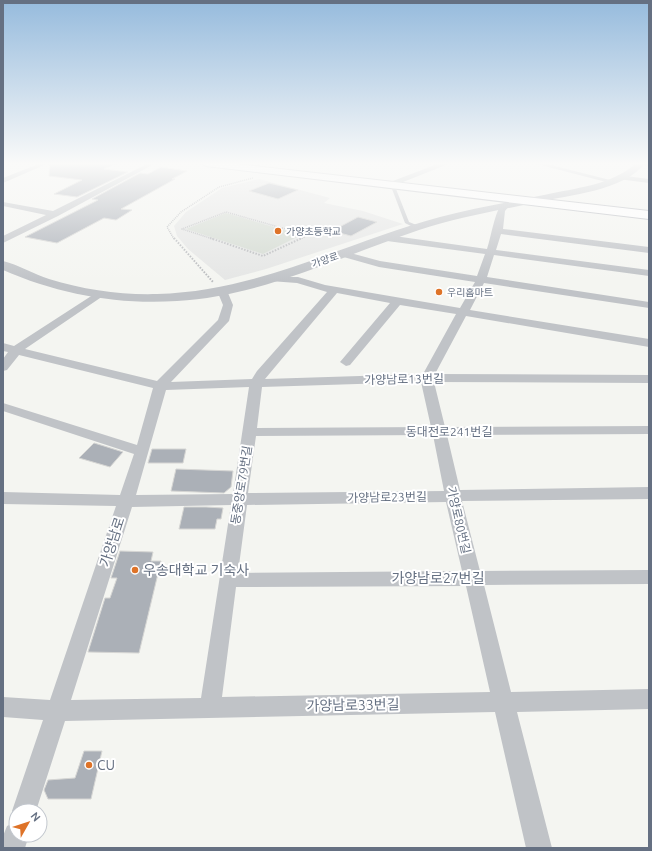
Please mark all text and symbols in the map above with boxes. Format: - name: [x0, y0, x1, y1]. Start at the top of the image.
- marker: 가양초등학교: [273, 226, 283, 236]
- place label: 가양초등학교: [286, 226, 341, 237]
- street label: 가양로: [310, 250, 340, 270]
- marker: 우리홈마트: [434, 287, 444, 297]
- place label: 우리홈마트: [447, 287, 493, 298]
- street label: 가양남로13번길: [364, 372, 444, 386]
- street label: 동대전로241번길: [406, 425, 492, 438]
- street label: 동중앙로79번길: [228, 445, 254, 525]
- street label: 가양로80번길: [445, 485, 473, 555]
- street label: 가양남로23번길: [347, 490, 427, 504]
- street label: 가양남로: [96, 515, 128, 569]
- place label: 우송대학교 기숙사: [143, 562, 249, 578]
- marker: 우송대학교 기숙사: [130, 565, 140, 575]
- street label: 가양남로27번길: [391, 570, 485, 586]
- street label: 가양남로33번길: [306, 696, 400, 714]
- place label: CU: [97, 757, 115, 773]
- marker: CU: [84, 760, 94, 770]
- north arrow: [8, 803, 48, 843]
- text: N: [29, 810, 43, 824]

